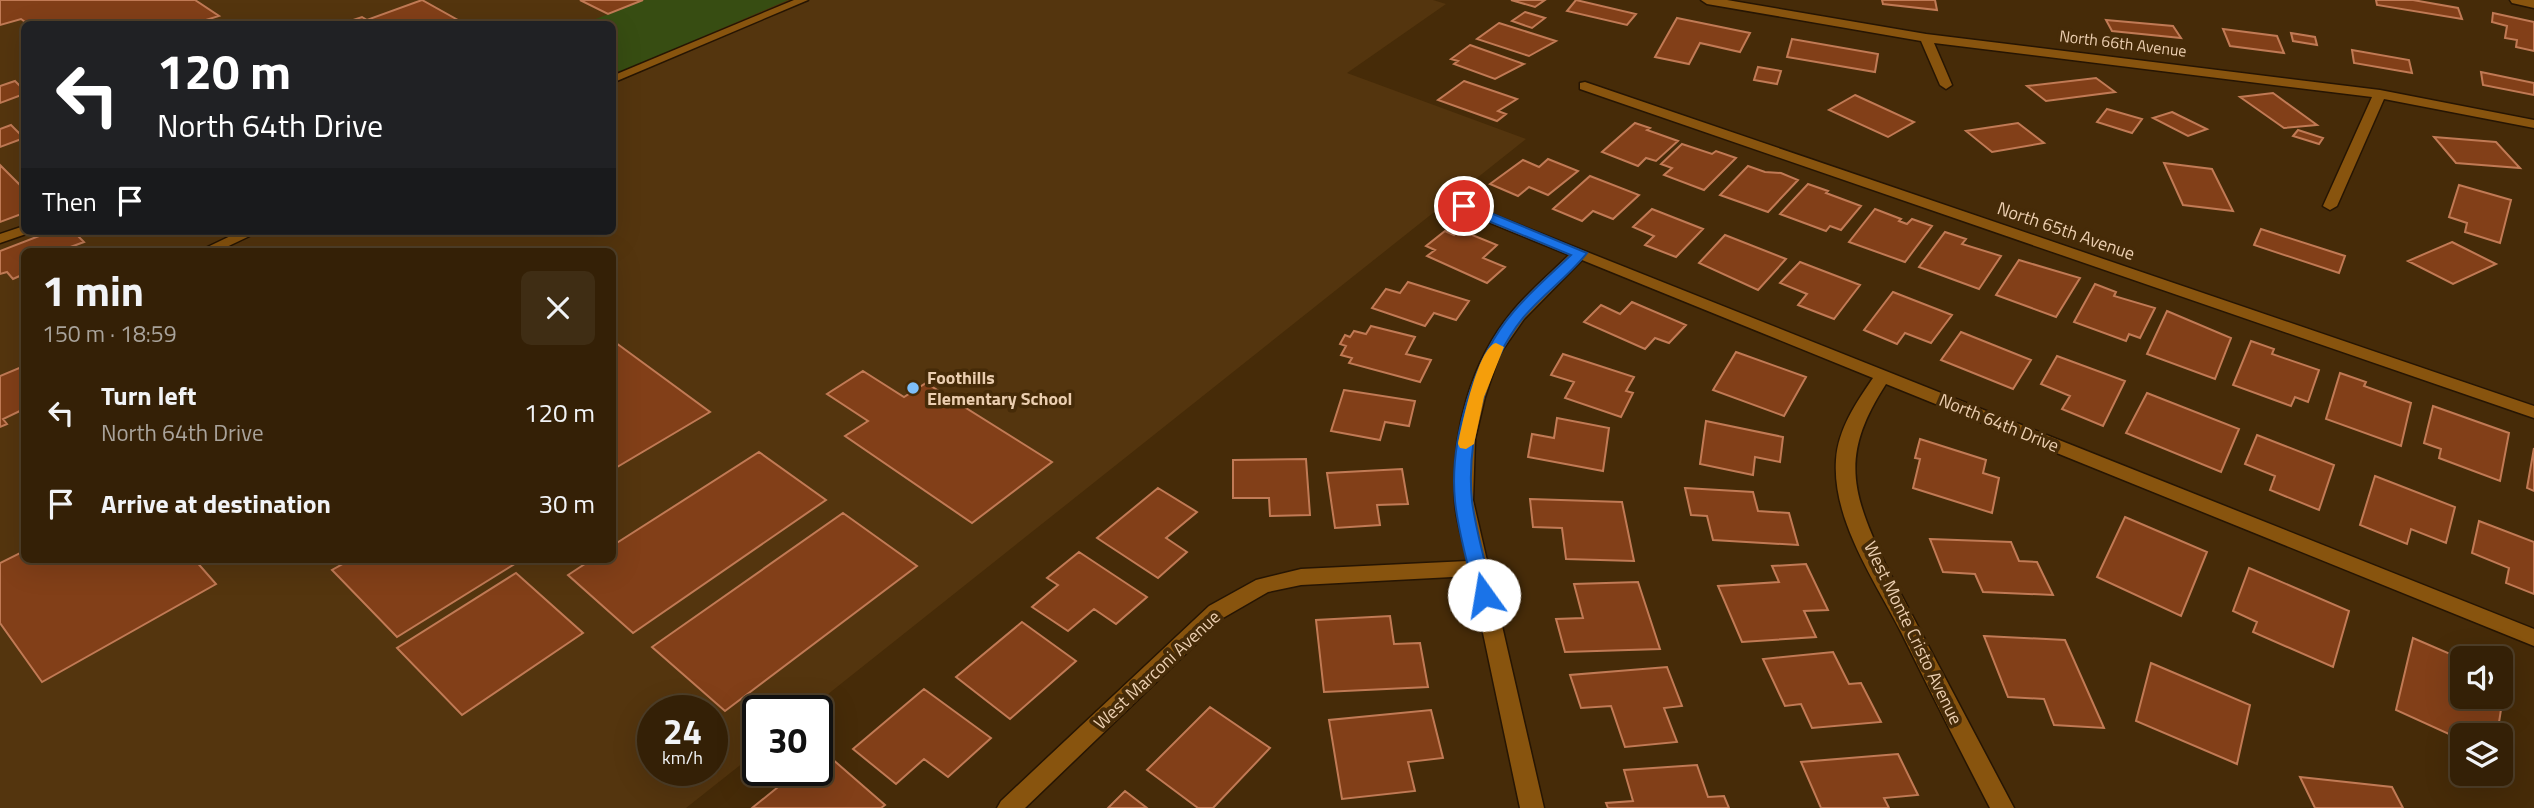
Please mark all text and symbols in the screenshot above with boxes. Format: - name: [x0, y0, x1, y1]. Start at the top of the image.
- street label: North 66th Avenue: [2058, 23, 2188, 63]
- text: 120 m: [157, 33, 291, 108]
- icon: left: [42, 49, 133, 140]
- text: North 64th Drive: [157, 101, 383, 149]
- pin: [1434, 176, 1494, 236]
- text: Then: [42, 182, 97, 221]
- icon: arrive: [111, 182, 149, 220]
- icon: arrive: [1445, 187, 1483, 225]
- street label: North 65th Avenue: [1994, 194, 2139, 267]
- text: 1 min: [42, 258, 144, 322]
- button: close: [521, 271, 595, 345]
- text: 150 m · 18:59: [42, 316, 177, 351]
- place label: Foothills Elementary School: [927, 364, 1072, 412]
- text: Turn left: [101, 376, 196, 415]
- marker: Foothills Elementary School: [905, 380, 921, 396]
- street label: North 64th Drive: [1935, 386, 2063, 459]
- text: 120 m: [524, 393, 595, 432]
- icon: left: [42, 394, 80, 432]
- text: North 64th Drive: [101, 415, 264, 450]
- text: Arrive at destination: [101, 484, 331, 523]
- text: 30 m: [538, 484, 595, 523]
- icon: arrive: [42, 485, 80, 523]
- street label: West Monte Cristo Avenue: [1857, 536, 1970, 729]
- position arrow: [1447, 558, 1521, 632]
- street label: West Marconi Avenue: [1087, 604, 1226, 736]
- map controls: [2450, 646, 2513, 786]
- button: sound: [2450, 646, 2513, 709]
- speed limit sign: 30: [742, 695, 833, 786]
- text: 24: [663, 704, 702, 758]
- button: layers: [2450, 723, 2513, 786]
- text: km/h: [662, 744, 703, 771]

